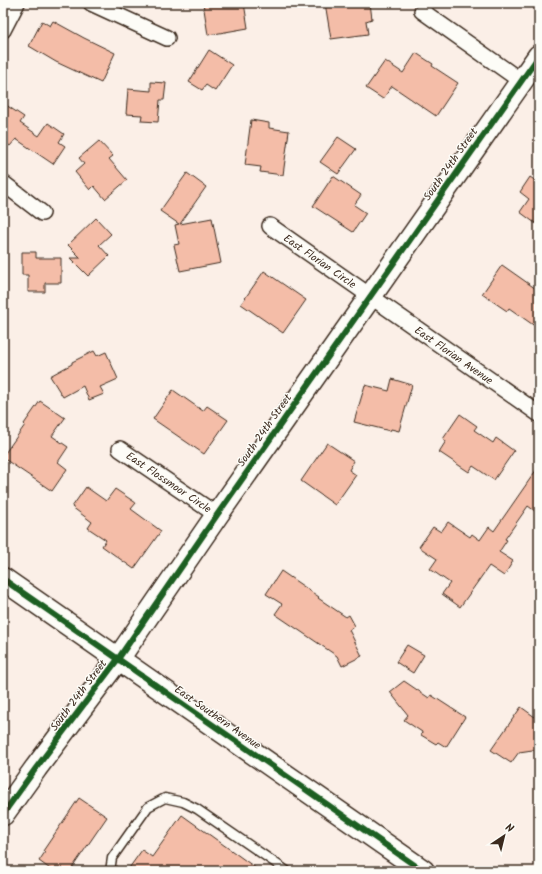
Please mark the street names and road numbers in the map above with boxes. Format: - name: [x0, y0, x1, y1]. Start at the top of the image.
- street label: South 24th Street: [419, 124, 483, 205]
- street label: East Florian Circle: [279, 230, 360, 294]
- street label: East Florian Avenue: [410, 322, 496, 390]
- street label: South 24th Street: [233, 390, 297, 471]
- street label: East Flossmoor Circle: [122, 447, 215, 518]
- street label: South 24th Street: [46, 655, 112, 735]
- street label: East Southern Avenue: [170, 681, 265, 755]

